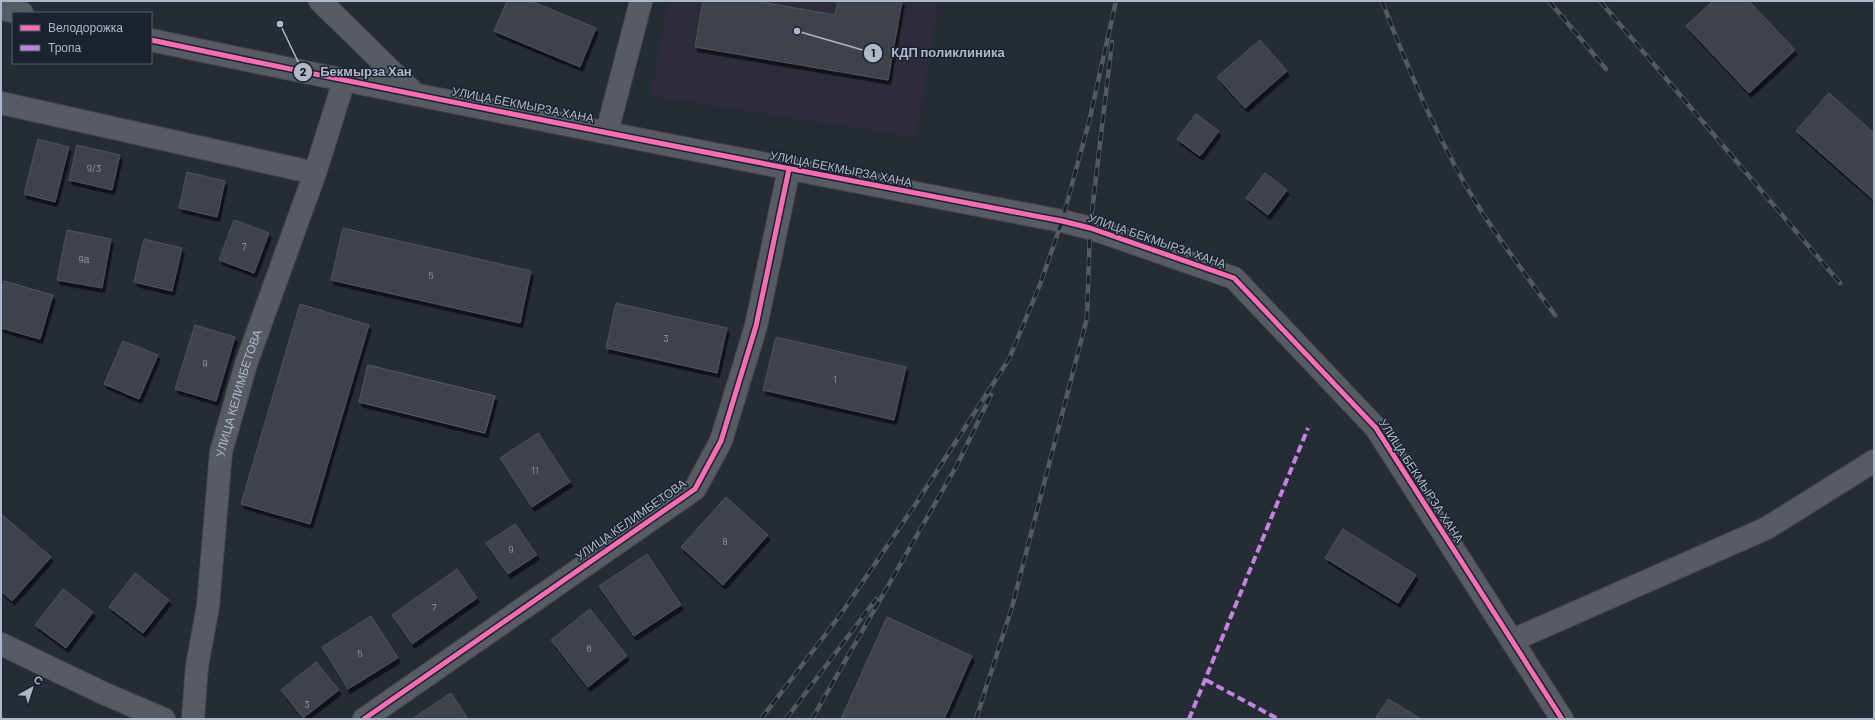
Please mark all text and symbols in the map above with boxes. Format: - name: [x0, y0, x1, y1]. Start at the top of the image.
- legend: [12, 12, 152, 64]
- text: Велодорожка: [48, 20, 123, 35]
- text: Тропа: [48, 40, 82, 55]
- callout: КДП поликлиника: [863, 40, 1013, 65]
- text: КДП поликлиника: [891, 44, 1005, 60]
- text: 1: [871, 45, 875, 59]
- callout: Бекмырза Хан: [293, 59, 420, 84]
- text: Бекмырза Хан: [320, 63, 412, 79]
- text: 2: [300, 64, 307, 78]
- street label: УЛИЦА БЕКМЫРЗА ХАНА: [451, 83, 595, 126]
- street label: УЛИЦА БЕКМЫРЗА ХАНА: [769, 147, 913, 190]
- house number: 9/3: [87, 162, 101, 174]
- street label: УЛИЦА БЕКМЫРЗА ХАНА: [1086, 210, 1228, 271]
- house number: 7: [242, 240, 247, 252]
- house number: 9а: [79, 253, 90, 265]
- house number: 5: [428, 269, 434, 281]
- street label: УЛИЦА КЕЛИМБЕТОВА: [213, 327, 264, 457]
- house number: 3: [663, 332, 669, 344]
- house number: 9: [202, 357, 208, 369]
- house number: 1: [833, 373, 837, 385]
- street label: УЛИЦА БЕКМЫРЗА ХАНА: [1376, 416, 1467, 545]
- house number: 11: [531, 464, 539, 476]
- street label: УЛИЦА КЕЛИМБЕТОВА: [572, 476, 689, 564]
- house number: 8: [722, 535, 728, 547]
- house number: 9: [508, 543, 514, 555]
- house number: 7: [432, 601, 437, 613]
- house number: 6: [586, 642, 592, 654]
- house number: 5: [357, 647, 363, 659]
- north arrow: [12, 668, 52, 708]
- text: С: [31, 672, 46, 687]
- house number: 3: [304, 698, 310, 710]

